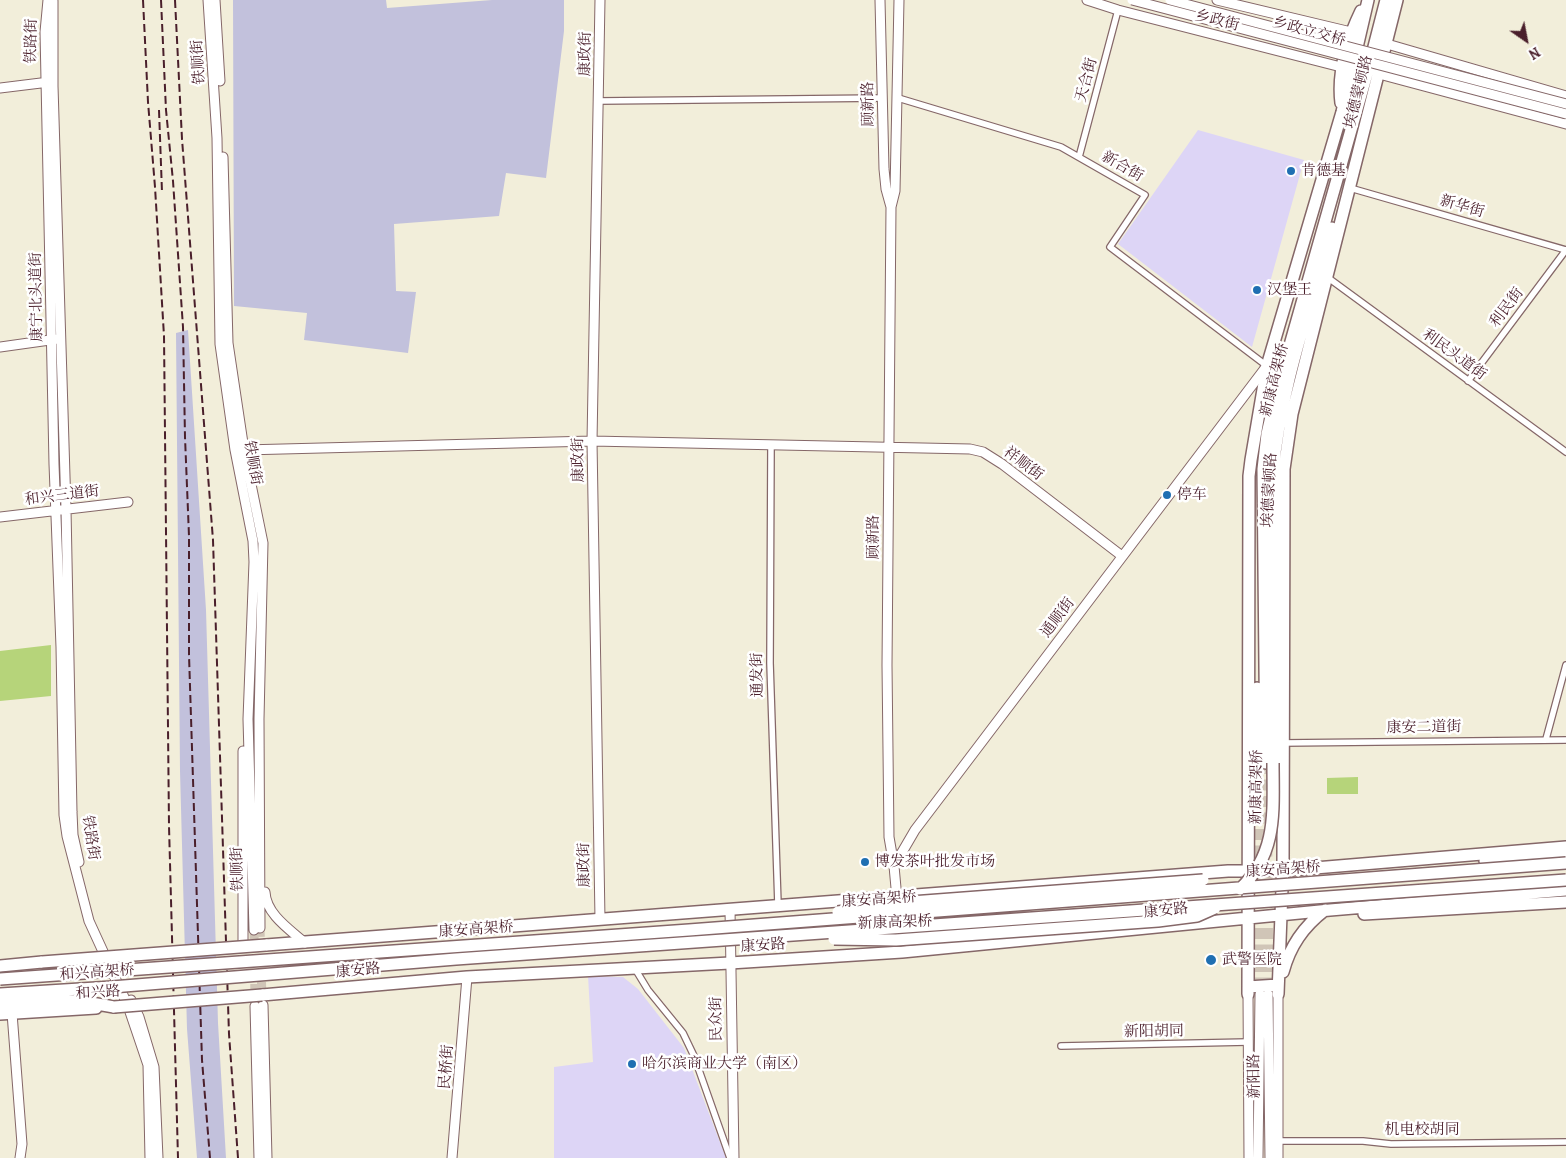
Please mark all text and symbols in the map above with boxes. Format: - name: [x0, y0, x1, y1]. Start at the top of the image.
- street label: 乡政街: [1193, 7, 1241, 35]
- street label: 乡政立交桥: [1270, 14, 1348, 50]
- north arrow: [1501, 15, 1551, 65]
- street label: 铁路街: [23, 18, 41, 64]
- street label: 康政街: [577, 31, 595, 77]
- street label: 铁顺街: [188, 39, 210, 85]
- text: N: [1525, 42, 1544, 64]
- street label: 埃德蒙顿路: [1341, 53, 1377, 131]
- street label: 天合街: [1072, 56, 1102, 104]
- street label: 顾新路: [860, 81, 878, 127]
- street label: 新合街: [1098, 148, 1146, 186]
- place label: 肯德基: [1301, 162, 1346, 180]
- marker: 肯德基: [1285, 165, 1297, 177]
- street label: 新华街: [1438, 192, 1486, 222]
- street label: 康宁北头道街: [27, 252, 47, 342]
- place label: 汉堡王: [1267, 281, 1312, 299]
- marker: 汉堡王: [1251, 284, 1263, 296]
- street label: 利民街: [1486, 285, 1528, 331]
- street label: 利民头道街: [1418, 326, 1490, 384]
- street label: 新康高架桥: [1257, 341, 1293, 419]
- street label: 康政街: [570, 437, 588, 483]
- street label: 铁顺街: [239, 439, 265, 487]
- street label: 祥顺街: [1000, 443, 1046, 485]
- street label: 埃德蒙顿路: [1259, 452, 1281, 528]
- street label: 和兴三道街: [24, 482, 100, 510]
- place label: 停车: [1177, 486, 1207, 504]
- marker: 停车: [1161, 489, 1173, 501]
- street label: 顾新路: [865, 515, 883, 559]
- street label: 通顺街: [1037, 595, 1079, 641]
- street label: 通发街: [749, 652, 767, 698]
- street label: 康安二道街: [1386, 718, 1462, 738]
- street label: 新康高架桥: [1247, 749, 1267, 825]
- street label: 铁路街: [78, 814, 102, 862]
- street label: 康政街: [576, 842, 594, 888]
- street label: 铁顺街: [228, 846, 248, 892]
- place label: 博发茶叶批发市场: [875, 853, 995, 871]
- marker: 博发茶叶批发市场: [859, 856, 871, 868]
- street label: 康安高架桥: [1245, 858, 1321, 882]
- street label: 康安高架桥: [841, 888, 917, 912]
- street label: 康安路: [1143, 900, 1189, 922]
- street label: 新康高架桥: [857, 913, 933, 933]
- street label: 康安高架桥: [438, 918, 514, 942]
- street label: 康安路: [740, 935, 786, 957]
- place label: 武警医院: [1222, 951, 1282, 969]
- marker: 武警医院: [1204, 953, 1218, 967]
- street label: 康安路: [335, 960, 381, 982]
- street label: 和兴高架桥: [59, 961, 135, 985]
- street label: 和兴路: [75, 983, 121, 1003]
- street label: 民众街: [708, 996, 726, 1042]
- street label: 新阳胡同: [1124, 1022, 1184, 1042]
- street label: 民桥街: [436, 1044, 458, 1090]
- street label: 新阳路: [1246, 1053, 1264, 1099]
- place label: 哈尔滨商业大学（南区）: [642, 1055, 807, 1073]
- marker: 哈尔滨商业大学（南区）: [626, 1058, 638, 1070]
- street label: 机电校胡同: [1385, 1121, 1459, 1139]

